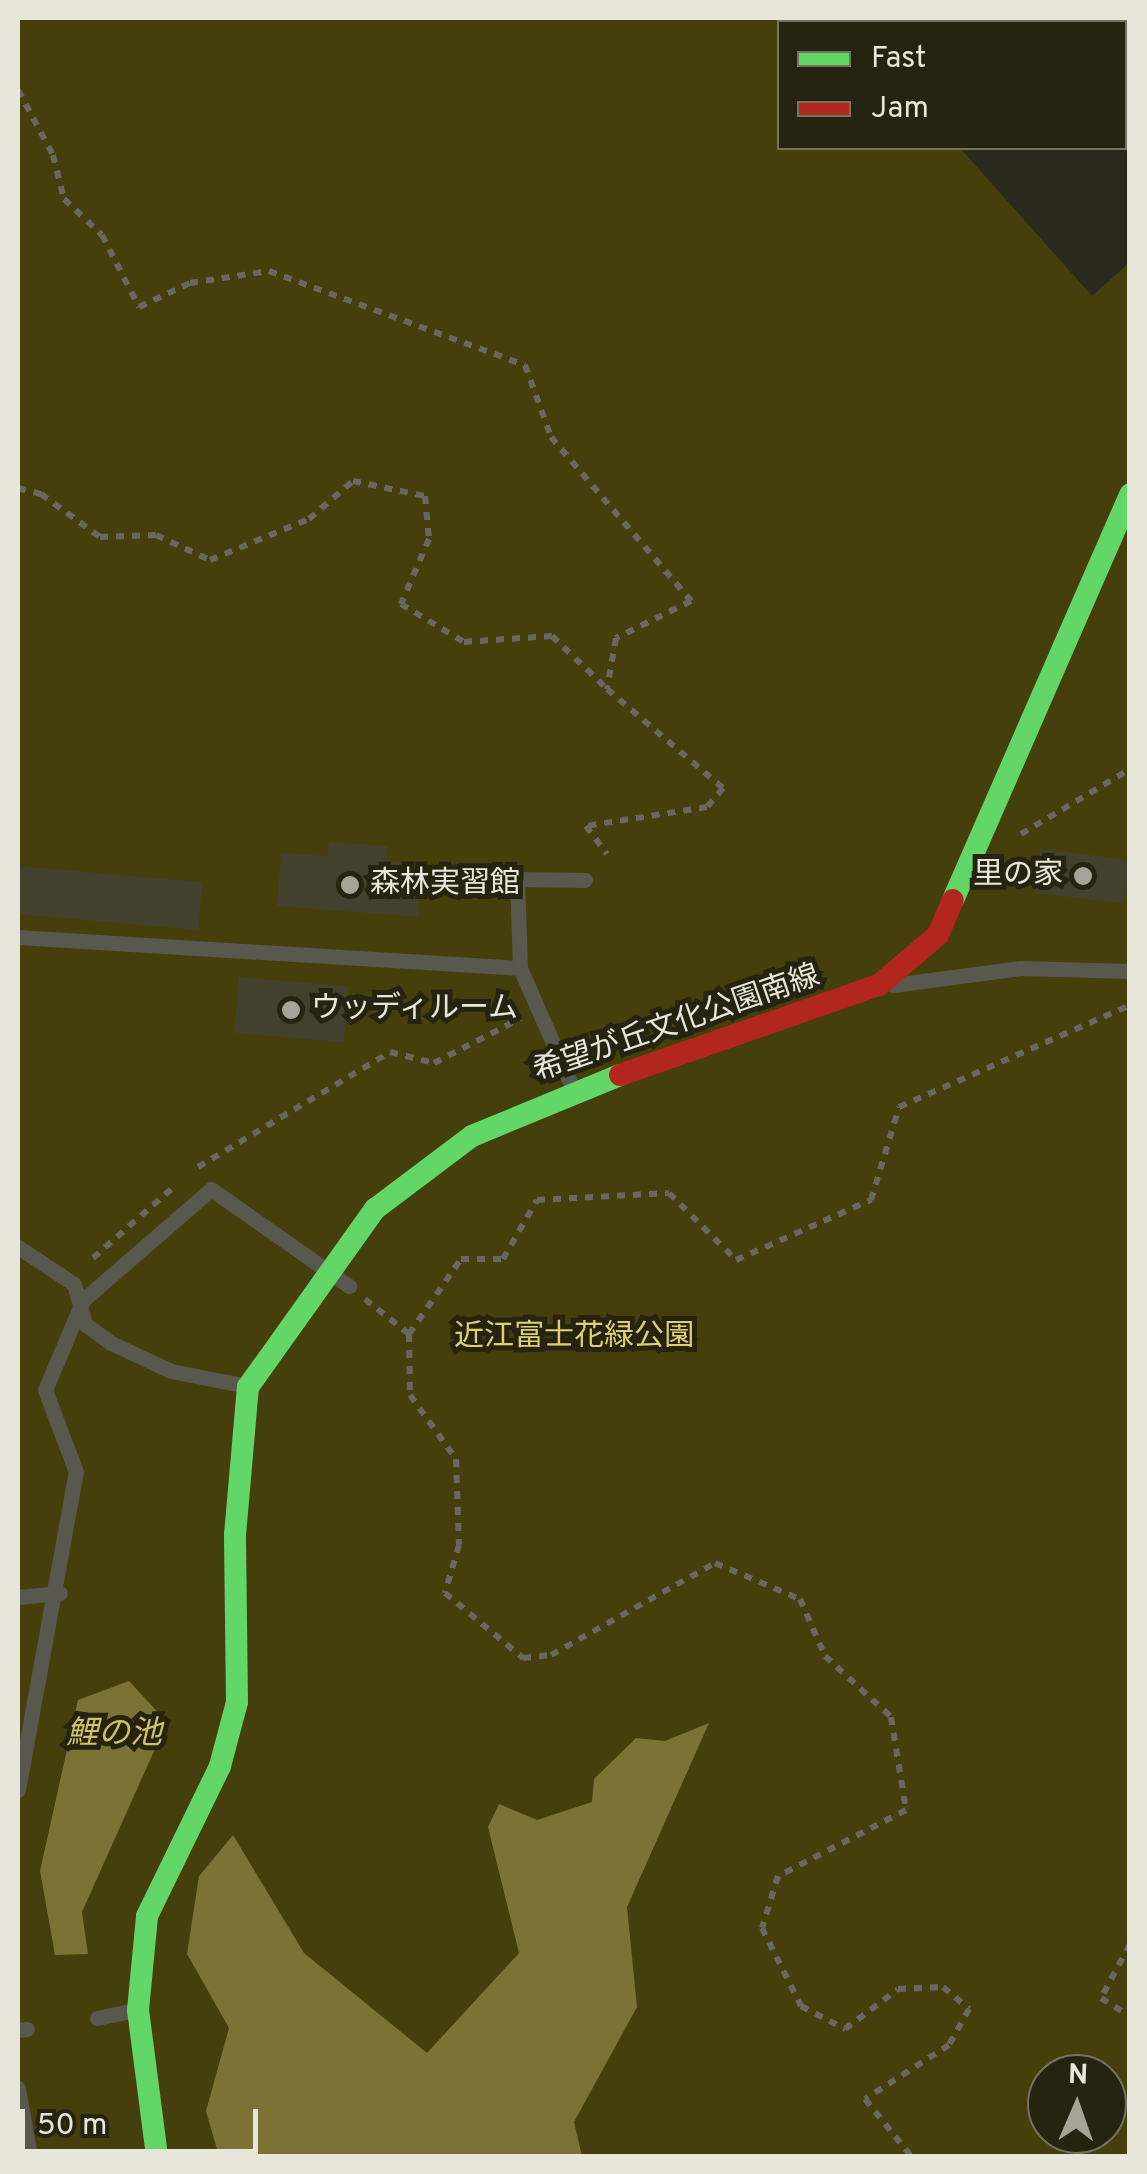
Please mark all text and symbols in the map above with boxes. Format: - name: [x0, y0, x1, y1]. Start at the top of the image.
- legend: [777, 20, 1127, 150]
- text: Fast: [871, 41, 926, 78]
- text: Jam: [871, 91, 929, 128]
- place label: 里の家: [973, 858, 1063, 894]
- marker: 里の家: [1072, 865, 1094, 887]
- place label: 森林実習館: [370, 867, 520, 903]
- marker: 森林実習館: [339, 874, 361, 896]
- street label: 希望が丘文化公園南線: [529, 959, 825, 1091]
- place label: ウッディルーム: [311, 992, 521, 1028]
- marker: ウッディルーム: [280, 999, 302, 1021]
- park label: 近江富士花緑公園: [454, 1320, 694, 1356]
- water label: 鯉の池: [66, 1716, 162, 1754]
- north arrow: [1027, 2054, 1127, 2154]
- text: N: [1067, 2058, 1089, 2094]
- scale bar: [25, 2089, 262, 2151]
- text: 50 m: [37, 2108, 107, 2145]

